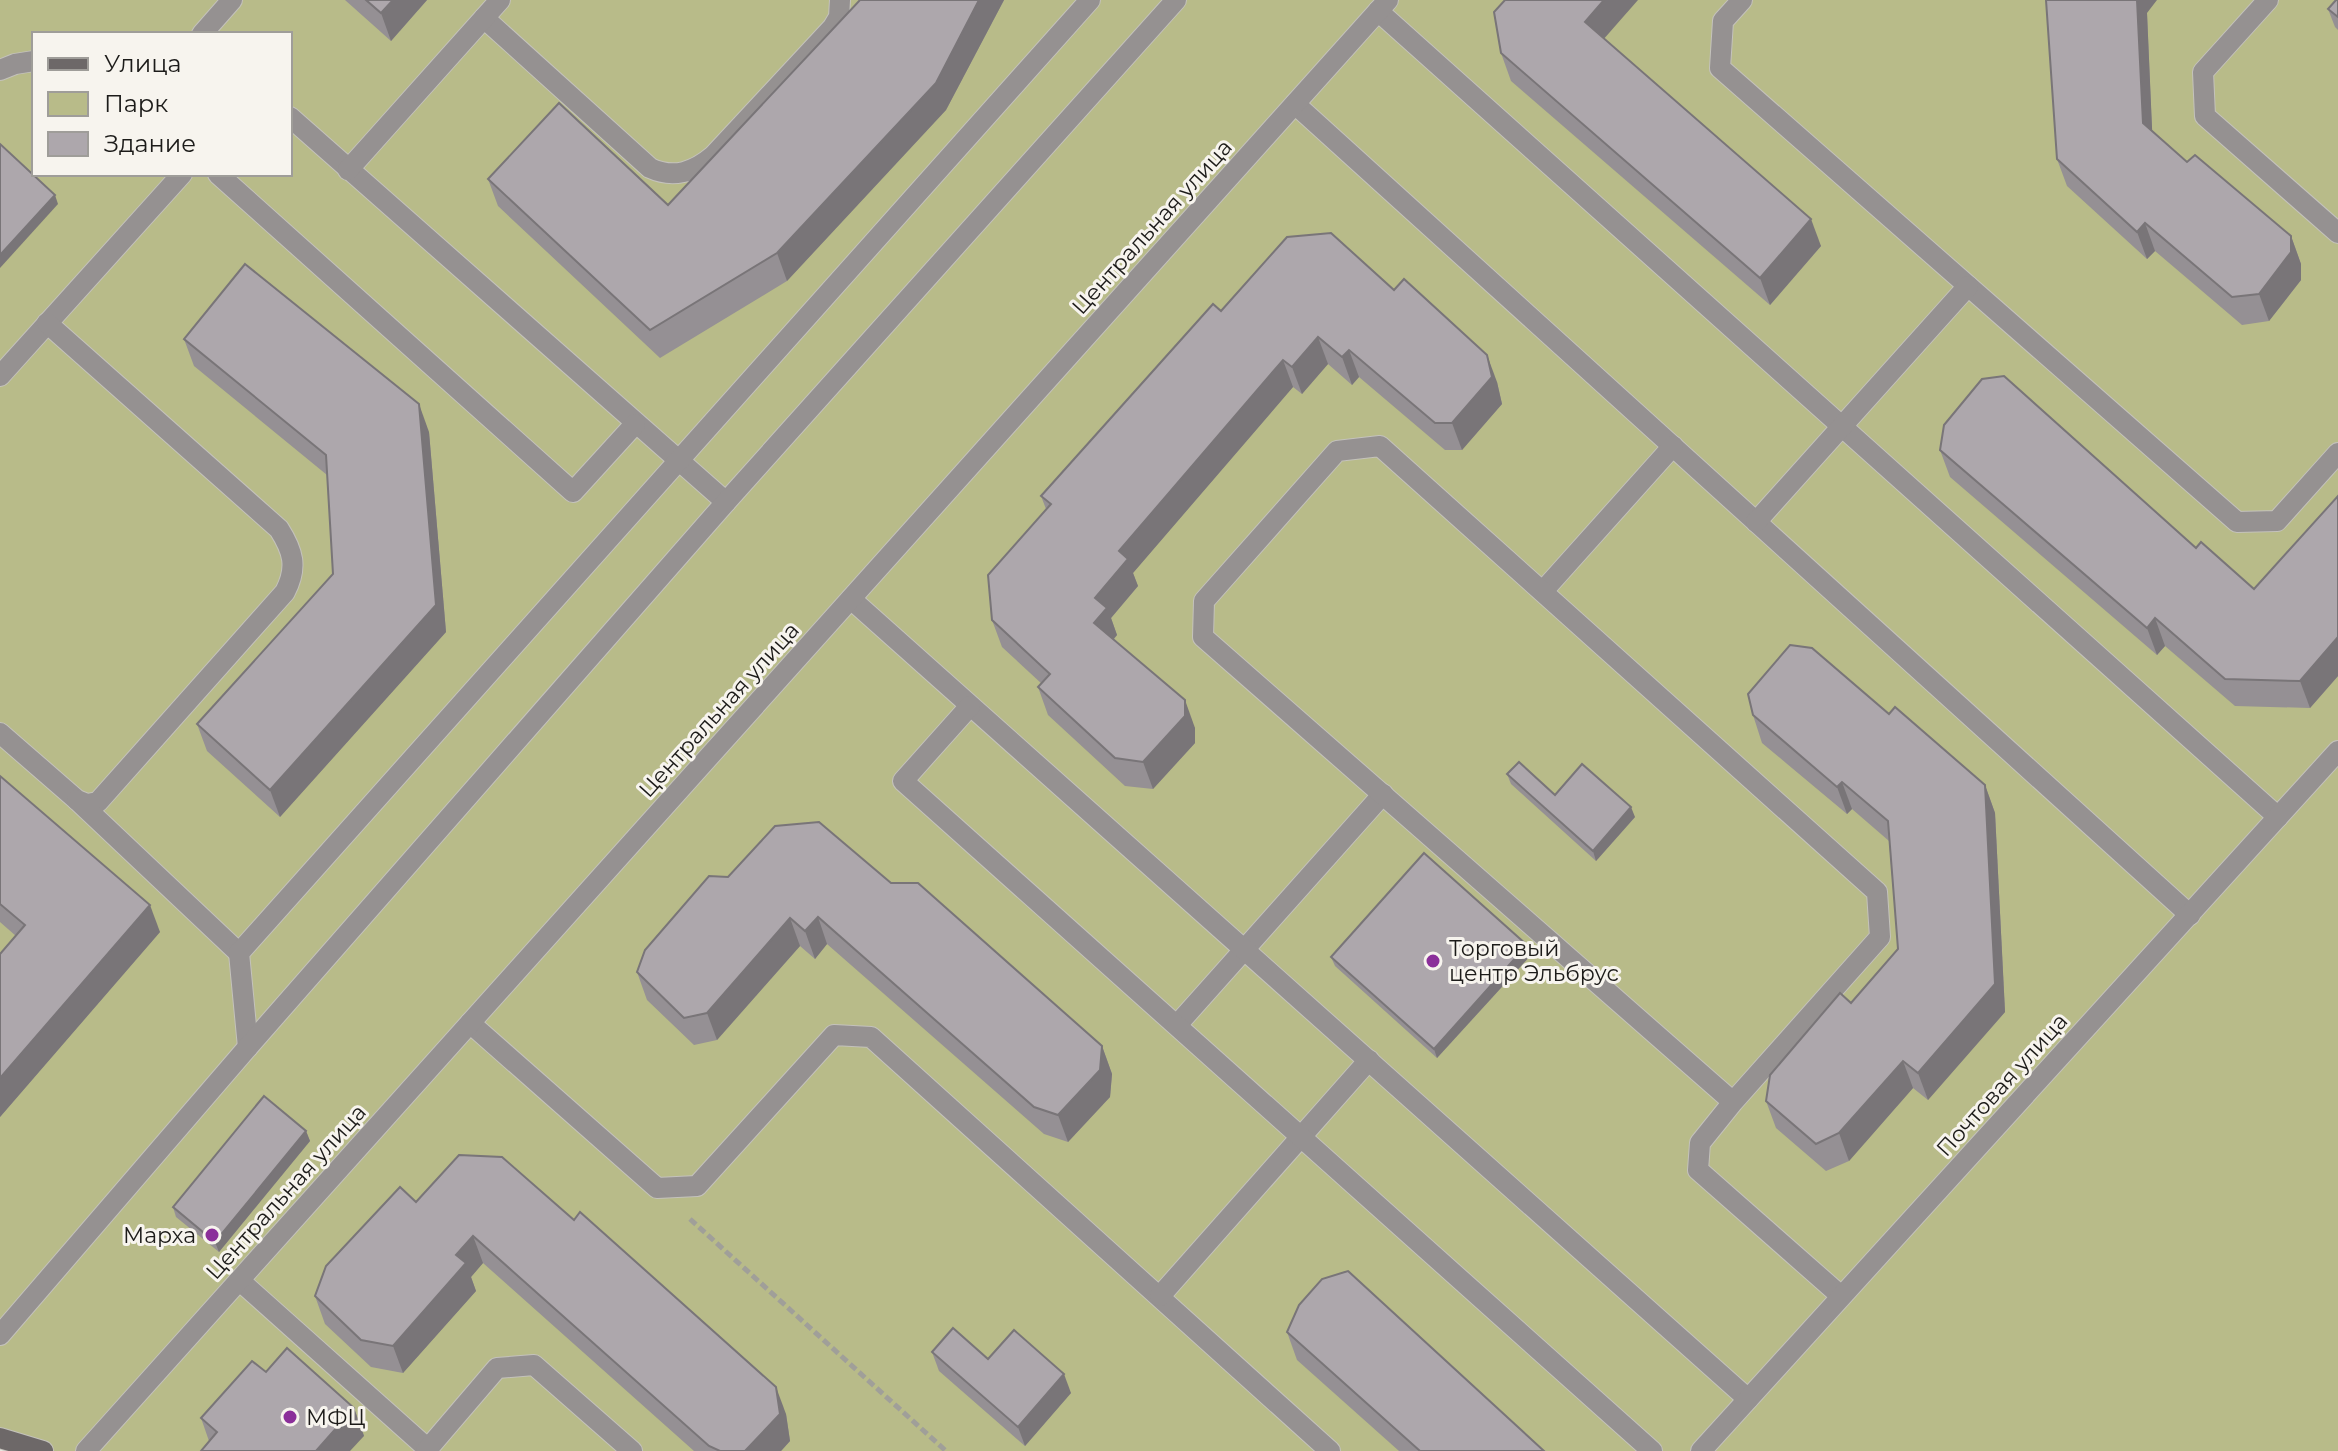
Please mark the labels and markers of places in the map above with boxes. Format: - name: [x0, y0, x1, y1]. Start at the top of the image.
- place label: Торговый центр Эльбрус: [1449, 935, 1619, 987]
- marker: Торговый центр Эльбрус: [1424, 952, 1442, 970]
- place label: Марха: [123, 1222, 196, 1249]
- marker: Марха: [203, 1226, 221, 1244]
- place label: МФЦ: [306, 1404, 366, 1431]
- marker: МФЦ: [281, 1408, 299, 1426]

